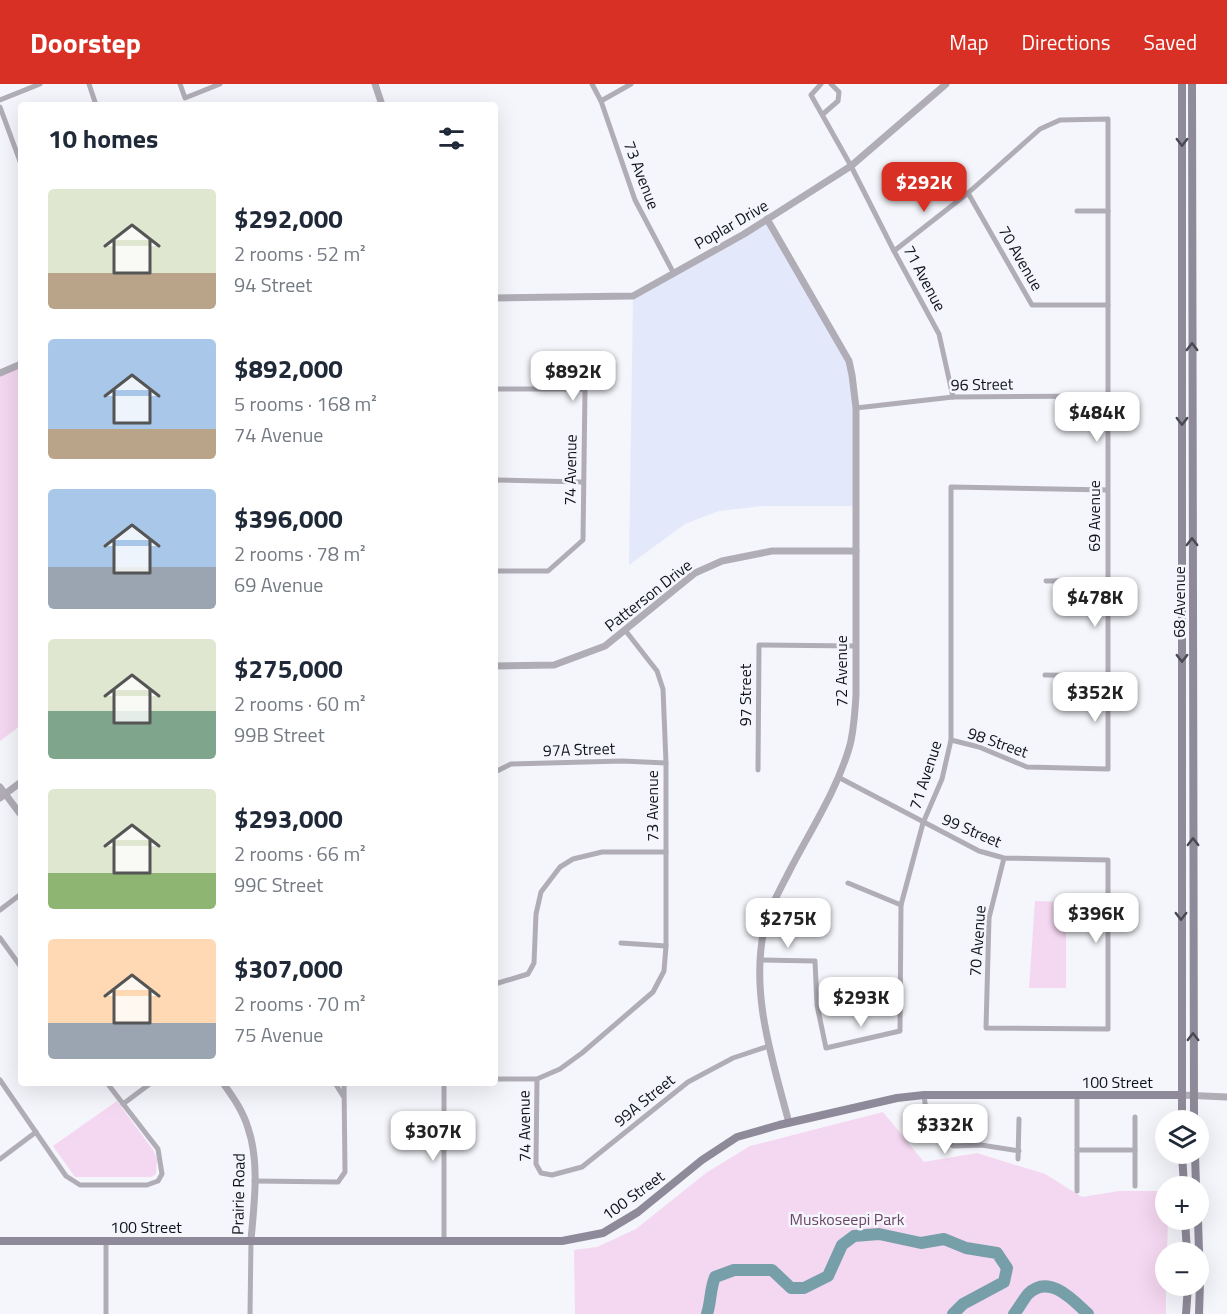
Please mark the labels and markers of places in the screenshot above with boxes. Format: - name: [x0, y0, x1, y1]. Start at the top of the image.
- pin: $292K: [882, 162, 966, 213]
- pin: $892K: [531, 351, 615, 402]
- pin: $484K: [1055, 392, 1139, 443]
- pin: $478K: [1053, 577, 1137, 628]
- pin: $352K: [1053, 672, 1137, 723]
- pin: $396K: [1054, 893, 1138, 944]
- pin: $275K: [746, 898, 830, 949]
- pin: $293K: [819, 977, 903, 1028]
- pin: $332K: [903, 1104, 987, 1155]
- pin: $307K: [391, 1111, 475, 1162]

